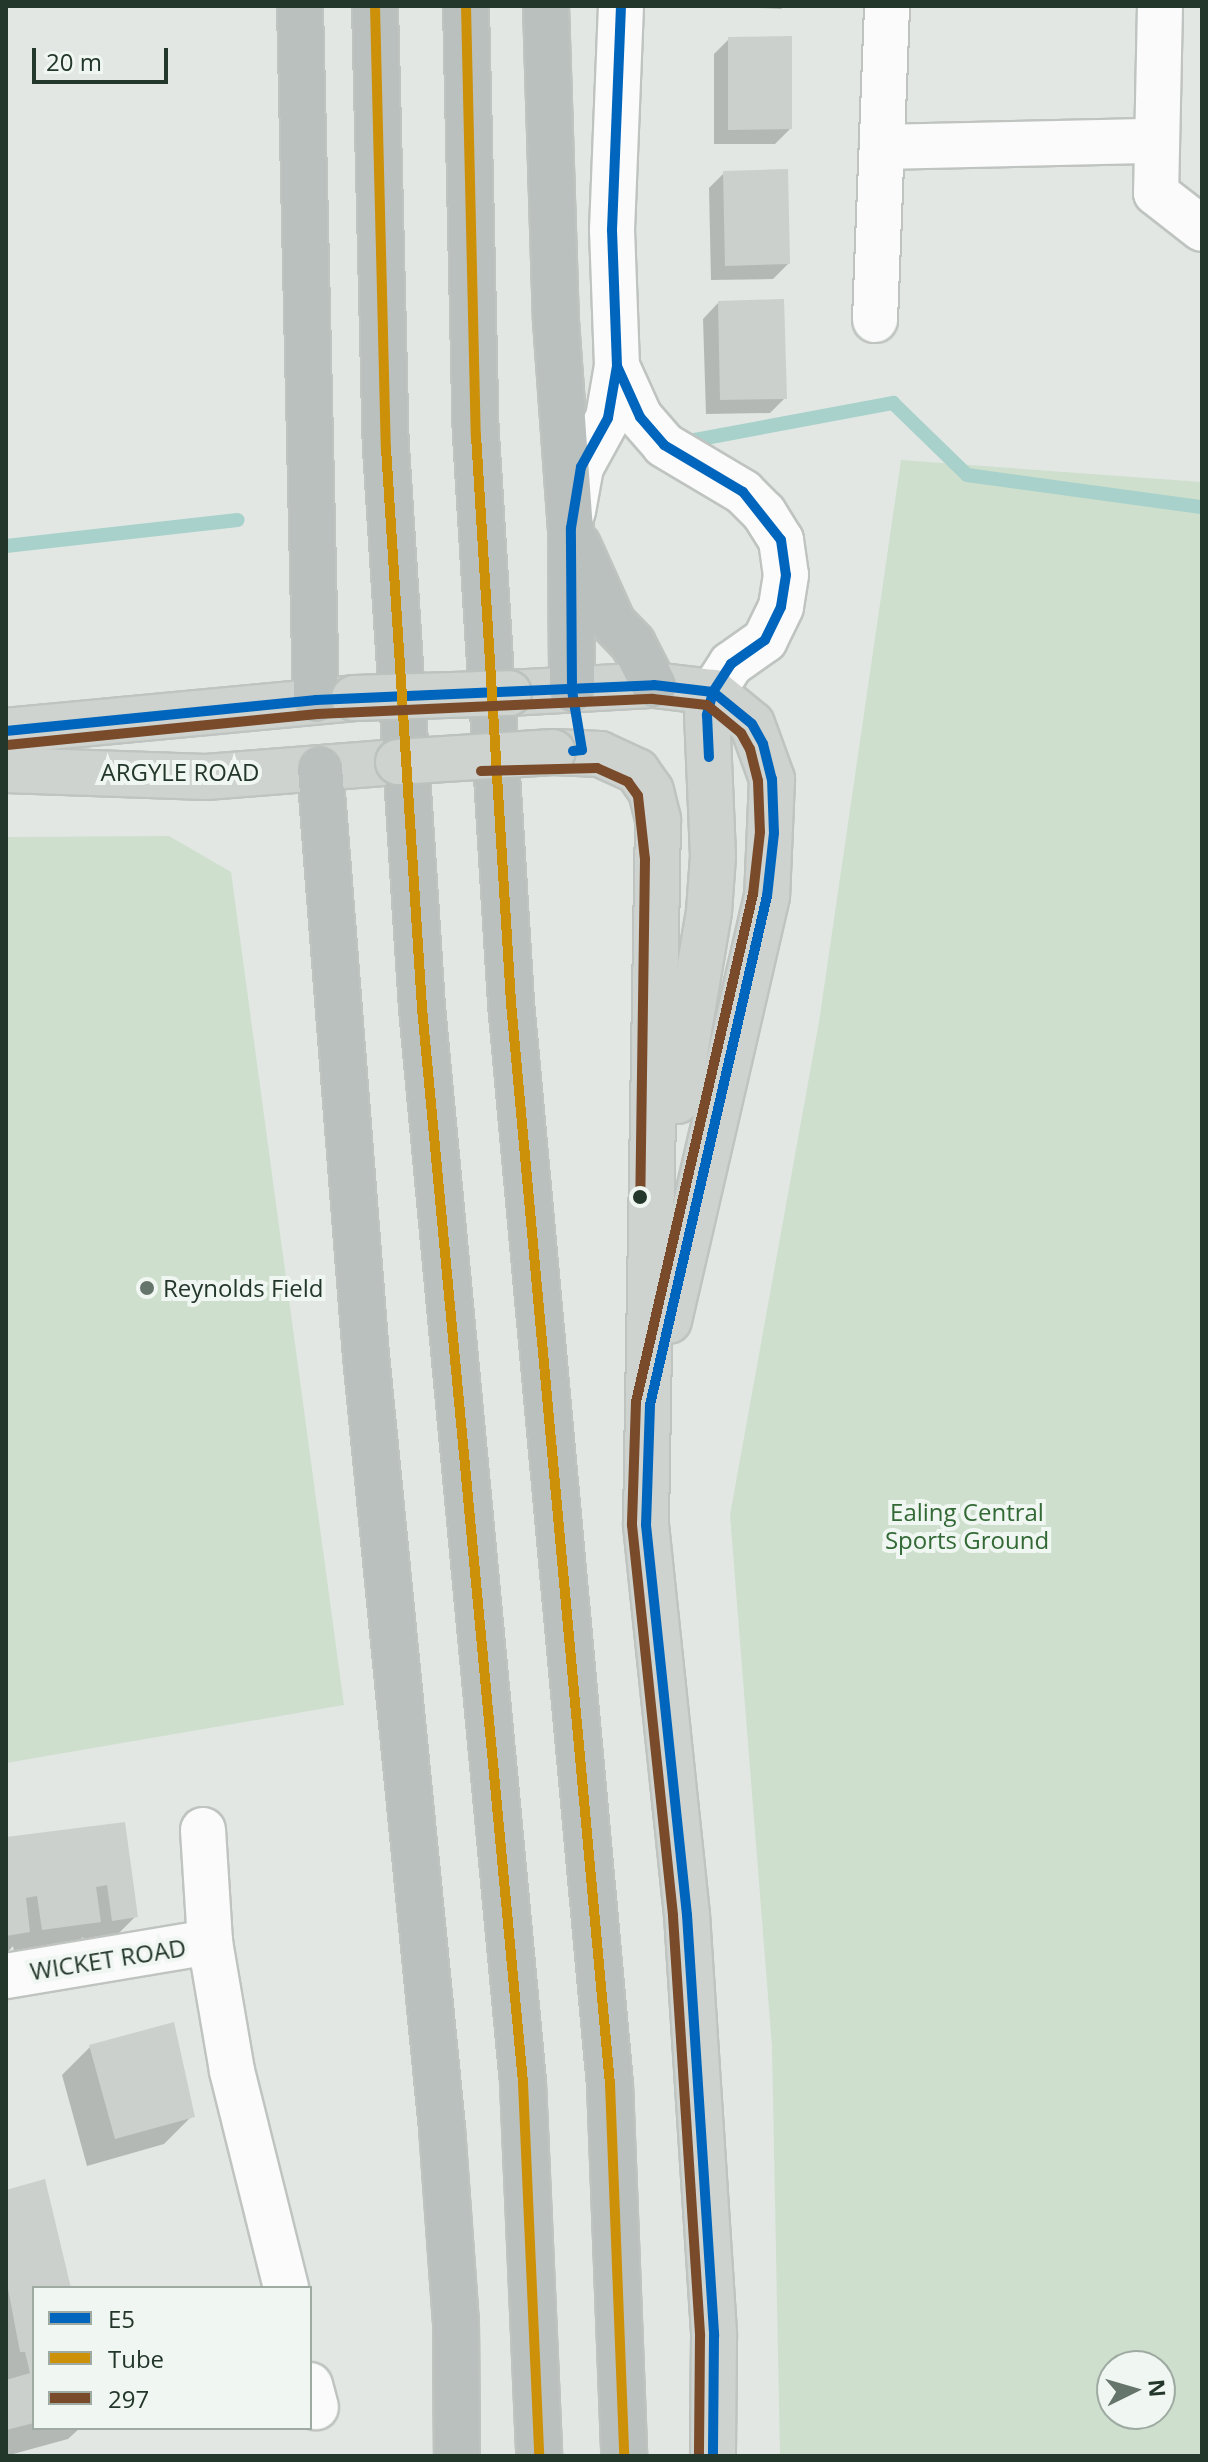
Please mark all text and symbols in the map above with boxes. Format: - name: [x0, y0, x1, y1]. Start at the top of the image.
- scale bar: [36, 32, 172, 82]
- text: 20 m: [46, 45, 102, 78]
- street label: ARGYLE ROAD: [100, 758, 260, 786]
- unlabelled marker: [632, 1189, 648, 1205]
- place label: Reynolds Field: [163, 1274, 324, 1302]
- marker: Reynolds Field: [138, 1279, 156, 1297]
- park label: Ealing Central Sports Ground: [885, 1498, 1049, 1554]
- street label: WICKET ROAD: [28, 1932, 188, 1986]
- legend: [32, 2286, 312, 2430]
- text: E5: [108, 2302, 135, 2335]
- text: Tube: [108, 2342, 164, 2375]
- north arrow: [1096, 2350, 1176, 2430]
- text: N: [1142, 2378, 1174, 2398]
- text: 297: [108, 2382, 149, 2415]

